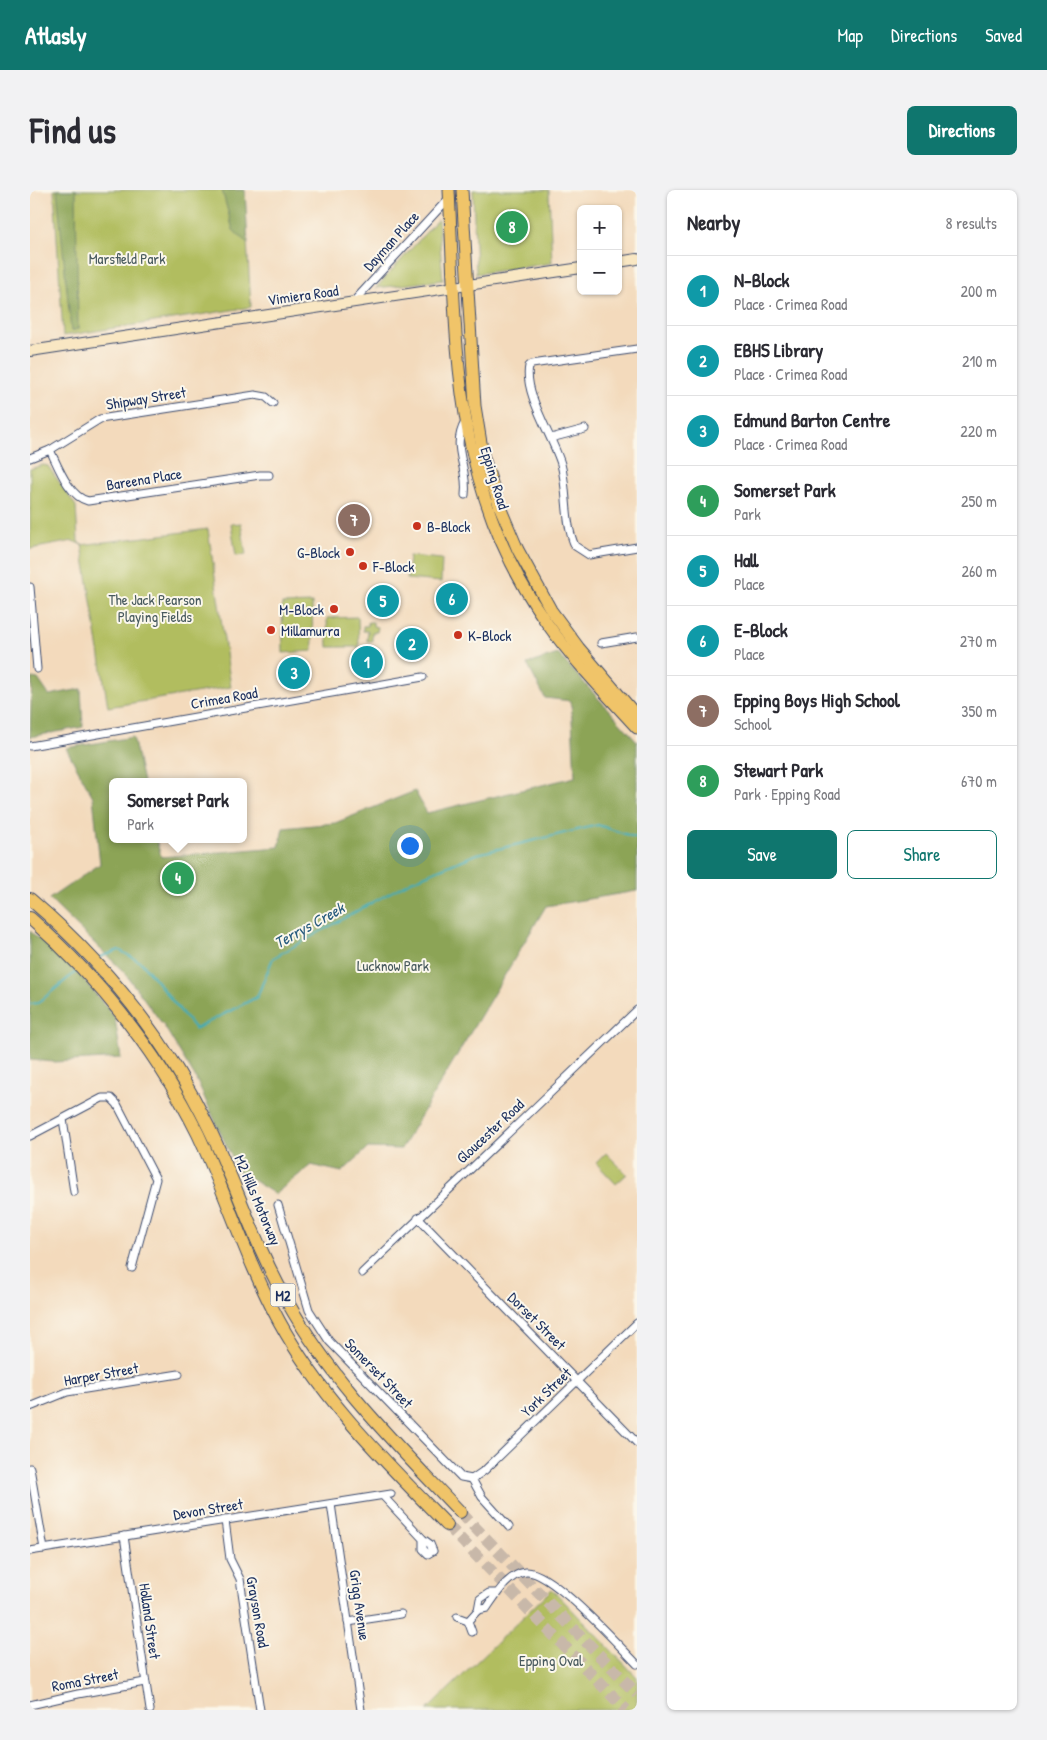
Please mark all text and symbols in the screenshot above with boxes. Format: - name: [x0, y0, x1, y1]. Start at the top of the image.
- text: Atlasly: [25, 19, 87, 51]
- text: Map: [838, 23, 863, 48]
- text: Directions: [891, 23, 957, 48]
- text: Saved: [985, 23, 1022, 48]
- button: Directions: [907, 106, 1017, 155]
- text: Find us: [30, 107, 116, 154]
- map controls: [577, 205, 622, 295]
- button: +: [577, 205, 622, 250]
- street label: Dayman Place: [358, 206, 424, 276]
- pin: 8: [496, 208, 528, 246]
- text: Nearby: [687, 208, 740, 237]
- text: 8 results: [945, 212, 997, 234]
- park label: Marsfield Park: [89, 248, 165, 269]
- button: −: [577, 250, 622, 295]
- text: N-Block: [734, 267, 789, 293]
- street label: Vimiera Road: [266, 280, 340, 310]
- text: 1: [700, 280, 706, 302]
- text: 200 m: [961, 280, 997, 302]
- text: Place · Crimea Road: [734, 293, 847, 315]
- text: EBHS Library: [734, 337, 823, 363]
- text: 2: [699, 350, 707, 372]
- text: 210 m: [962, 350, 997, 372]
- text: Place · Crimea Road: [734, 363, 847, 385]
- street label: Shipway Street: [105, 381, 188, 415]
- text: Edmund Barton Centre: [734, 407, 890, 433]
- text: 3: [699, 420, 707, 442]
- text: 220 m: [960, 420, 997, 442]
- text: Place · Crimea Road: [734, 433, 847, 455]
- street label: Epping Road: [476, 444, 514, 512]
- street label: Bareena Place: [105, 463, 183, 495]
- text: Somerset Park: [734, 477, 836, 503]
- text: 4: [700, 490, 706, 512]
- text: 250 m: [961, 490, 997, 512]
- pin: 7: [338, 501, 370, 539]
- text: Park: [734, 503, 761, 525]
- place label: B-Block: [427, 516, 470, 537]
- marker: B-Block: [411, 520, 423, 532]
- place label: G-Block: [297, 542, 340, 563]
- marker: G-Block: [344, 546, 356, 558]
- text: Hall: [734, 547, 759, 573]
- place label: F-Block: [372, 556, 414, 577]
- marker: F-Block: [357, 560, 369, 572]
- text: 5: [700, 560, 706, 582]
- text: 260 m: [961, 560, 997, 582]
- text: Place: [734, 573, 765, 595]
- pin: 6: [436, 580, 468, 618]
- pin: 5: [367, 582, 399, 620]
- park label: The Jack Pearson Playing Fields: [108, 589, 202, 627]
- place label: M-Block: [279, 599, 324, 620]
- marker: M-Block: [328, 603, 340, 615]
- text: E-Block: [734, 617, 788, 643]
- place label: Millamurra: [281, 620, 339, 641]
- marker: Millamurra: [265, 624, 277, 636]
- pin: 2: [396, 625, 428, 663]
- place label: K-Block: [468, 625, 512, 646]
- marker: K-Block: [452, 629, 464, 641]
- text: 6: [700, 630, 706, 652]
- text: 270 m: [960, 630, 997, 652]
- pin: 1: [351, 643, 383, 681]
- text: Place: [734, 643, 765, 665]
- pin: 3: [278, 654, 310, 692]
- street label: Crimea Road: [189, 682, 259, 714]
- text: Epping Boys High School: [734, 687, 900, 713]
- text: 7: [699, 700, 707, 722]
- text: 350 m: [961, 700, 997, 722]
- text: School: [734, 713, 771, 735]
- text: Stewart Park: [734, 757, 823, 783]
- text: 8: [700, 770, 706, 792]
- text: 670 m: [961, 770, 997, 792]
- popup: [109, 778, 247, 843]
- text: Park · Epping Road: [734, 783, 840, 805]
- text: Somerset Park: [127, 787, 229, 813]
- text: Park: [127, 813, 154, 835]
- button: Save: [687, 830, 837, 879]
- button: Share: [847, 830, 997, 879]
- your location: [397, 833, 423, 859]
- pin: 4: [162, 859, 194, 897]
- water label: Terrys Creek: [270, 896, 349, 953]
- park label: Lucknow Park: [357, 955, 429, 976]
- street label: Gloucester Road: [451, 1094, 529, 1168]
- street label: M2 Hills Motorway: [229, 1151, 287, 1249]
- road number: M2: [270, 1284, 296, 1306]
- street label: Dorset Street: [503, 1287, 571, 1355]
- street label: Somerset Street: [340, 1333, 418, 1413]
- street label: Harper Street: [62, 1357, 141, 1391]
- street label: York Street: [516, 1362, 577, 1421]
- street label: Devon Street: [172, 1493, 245, 1525]
- street label: Grigg Avenue: [345, 1568, 375, 1642]
- street label: Grayson Road: [241, 1575, 275, 1649]
- street label: Holland Street: [134, 1582, 166, 1661]
- park label: Epping Oval: [519, 1650, 583, 1671]
- street label: Roma Street: [50, 1663, 121, 1697]

